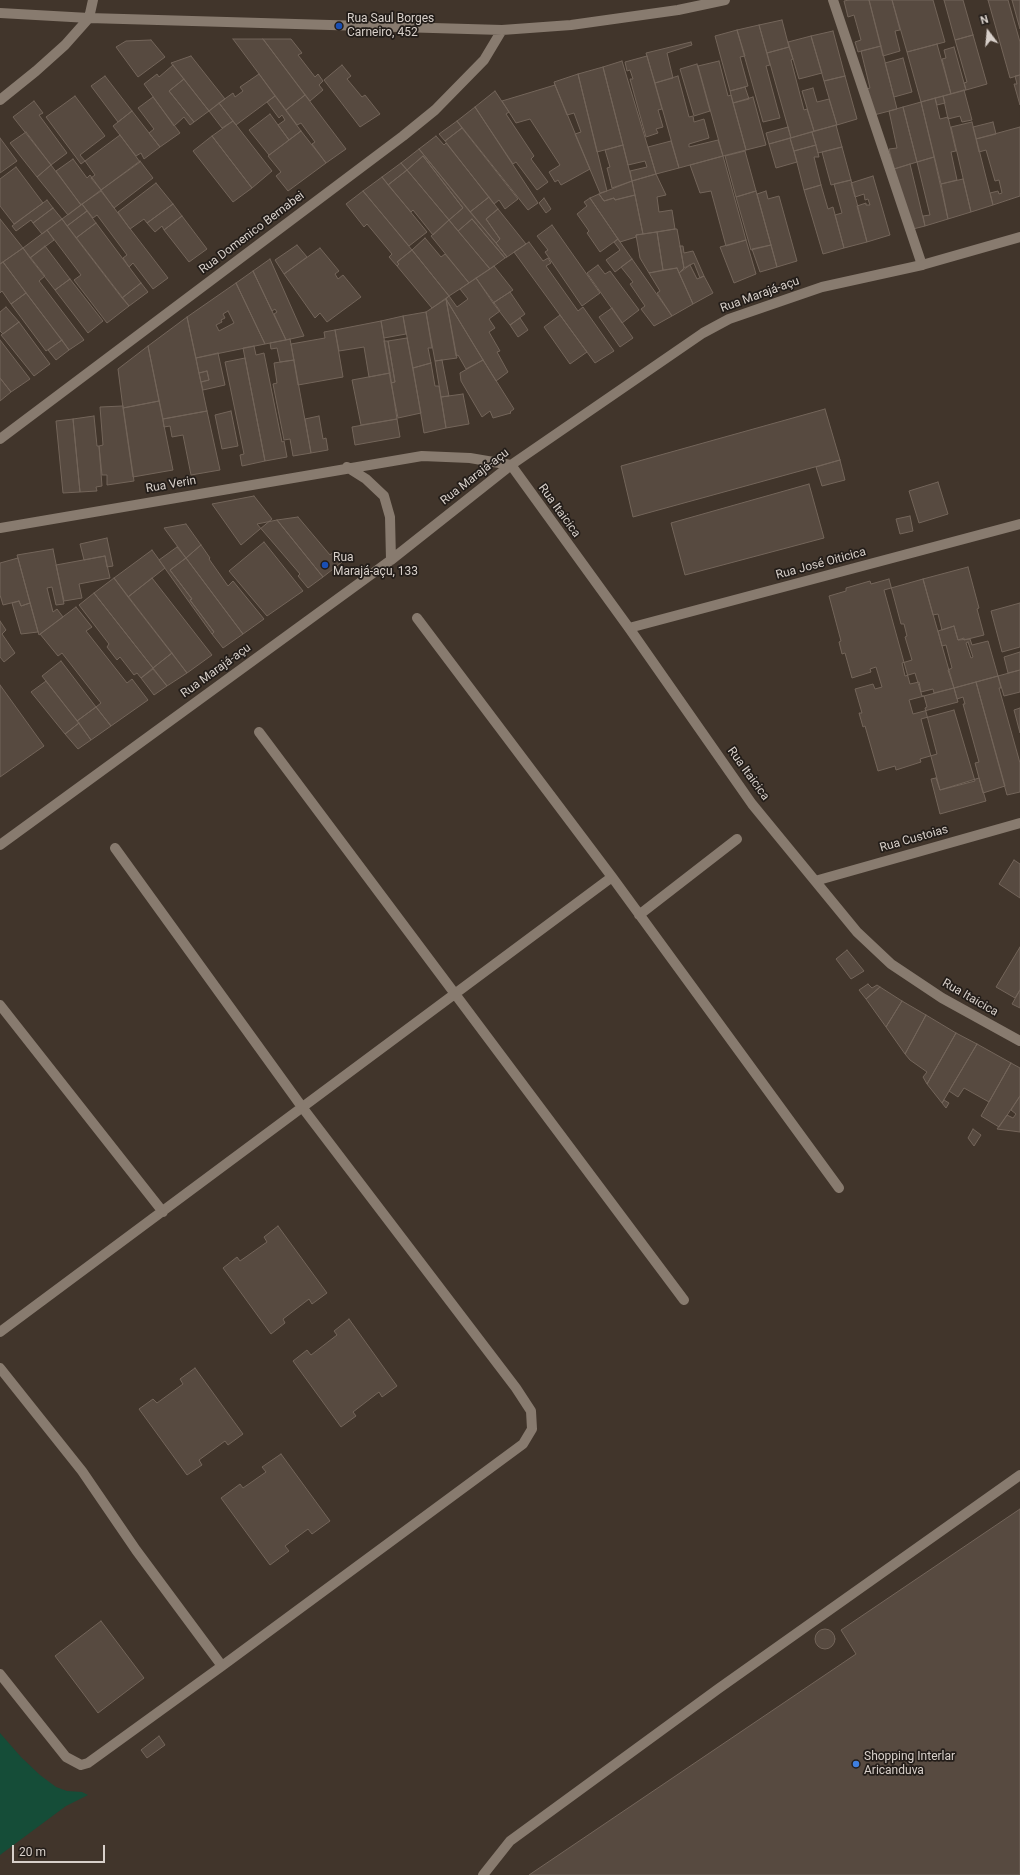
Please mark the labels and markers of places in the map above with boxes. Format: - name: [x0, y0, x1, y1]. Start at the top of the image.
- place label: Rua Saul Borges Carneiro, 452: [347, 12, 434, 40]
- marker: Rua Saul Borges Carneiro, 452: [334, 21, 344, 31]
- place label: Rua Marajá-açu, 133: [333, 551, 418, 579]
- marker: Rua Marajá-açu, 133: [320, 560, 330, 570]
- place label: Shopping Interlar Aricanduva: [864, 1750, 955, 1778]
- marker: Shopping Interlar Aricanduva: [851, 1759, 861, 1769]

